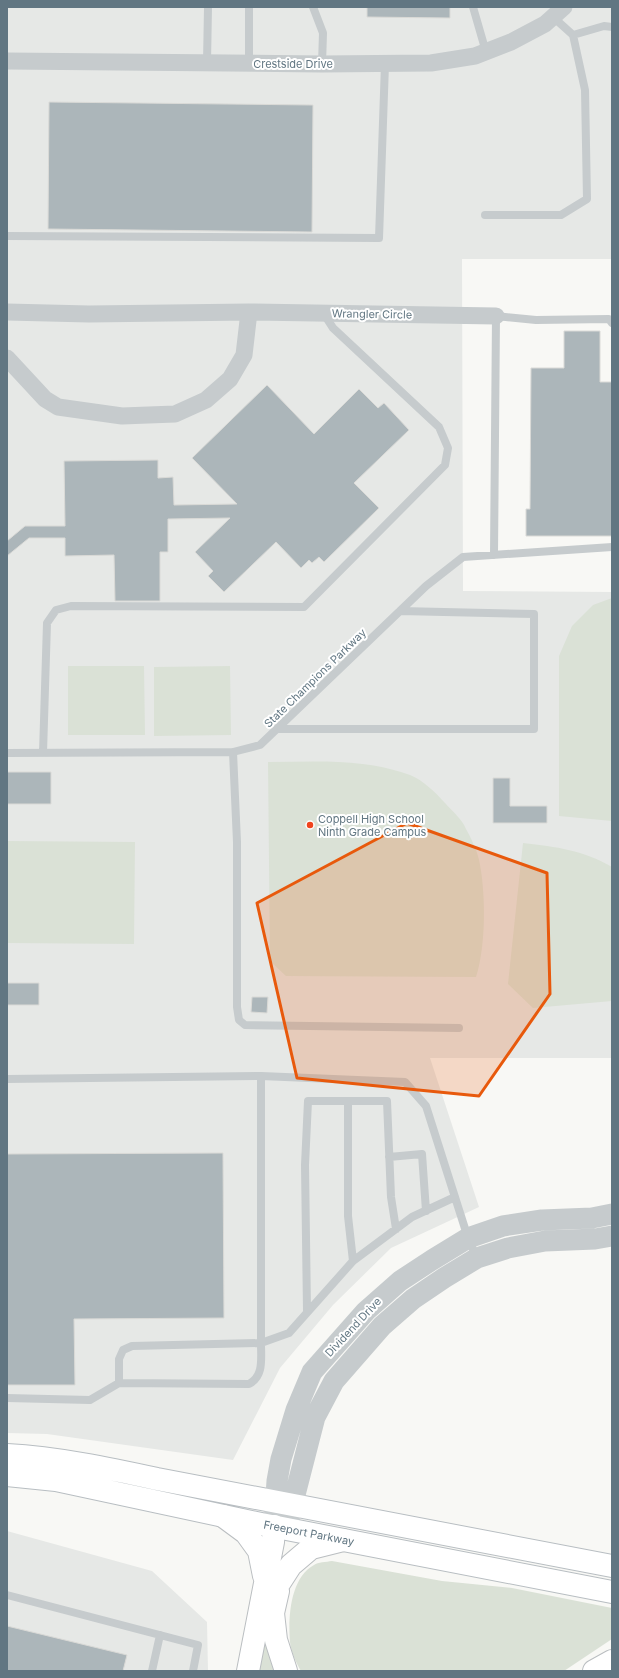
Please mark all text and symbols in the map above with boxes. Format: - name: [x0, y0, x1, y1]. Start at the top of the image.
- street label: Crestside Drive: [253, 57, 333, 71]
- street label: Wrangler Circle: [332, 306, 412, 322]
- street label: State Champions Parkway: [261, 626, 369, 730]
- place label: Coppell High School Ninth Grade Campus: [318, 812, 427, 839]
- marker: Coppell High School Ninth Grade Campus: [305, 820, 315, 830]
- street label: Dividend Drive: [322, 1294, 384, 1360]
- street label: Freeport Parkway: [262, 1517, 356, 1549]

